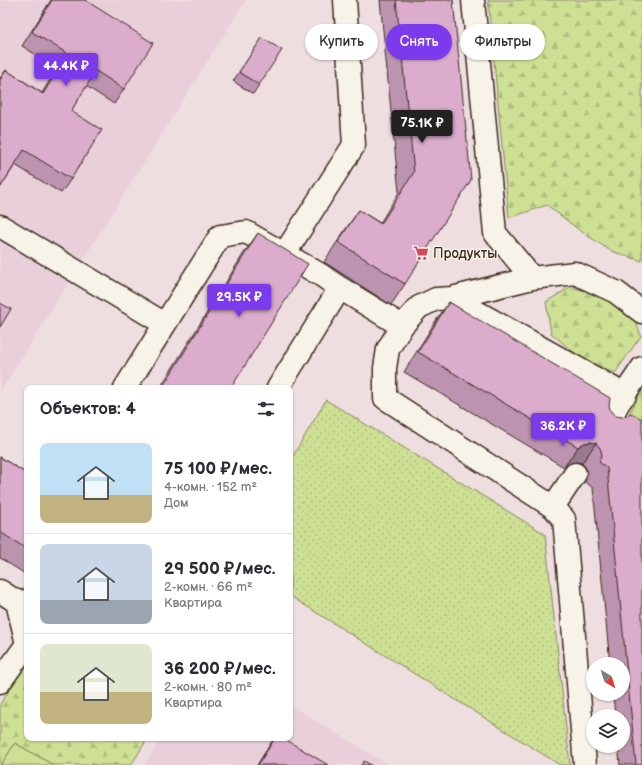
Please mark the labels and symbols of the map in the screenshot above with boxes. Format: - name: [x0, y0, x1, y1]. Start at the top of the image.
- pin: 44.4K ₽: [29, 53, 103, 87]
- pin: 75.1K ₽: [385, 110, 459, 144]
- supermarket icon: Продукты: [412, 244, 430, 262]
- place label: Продукты: [433, 245, 497, 262]
- pin: 29.5K ₽: [202, 284, 276, 318]
- pin: 36.2K ₽: [526, 413, 600, 447]
- north arrow: [586, 657, 630, 701]

